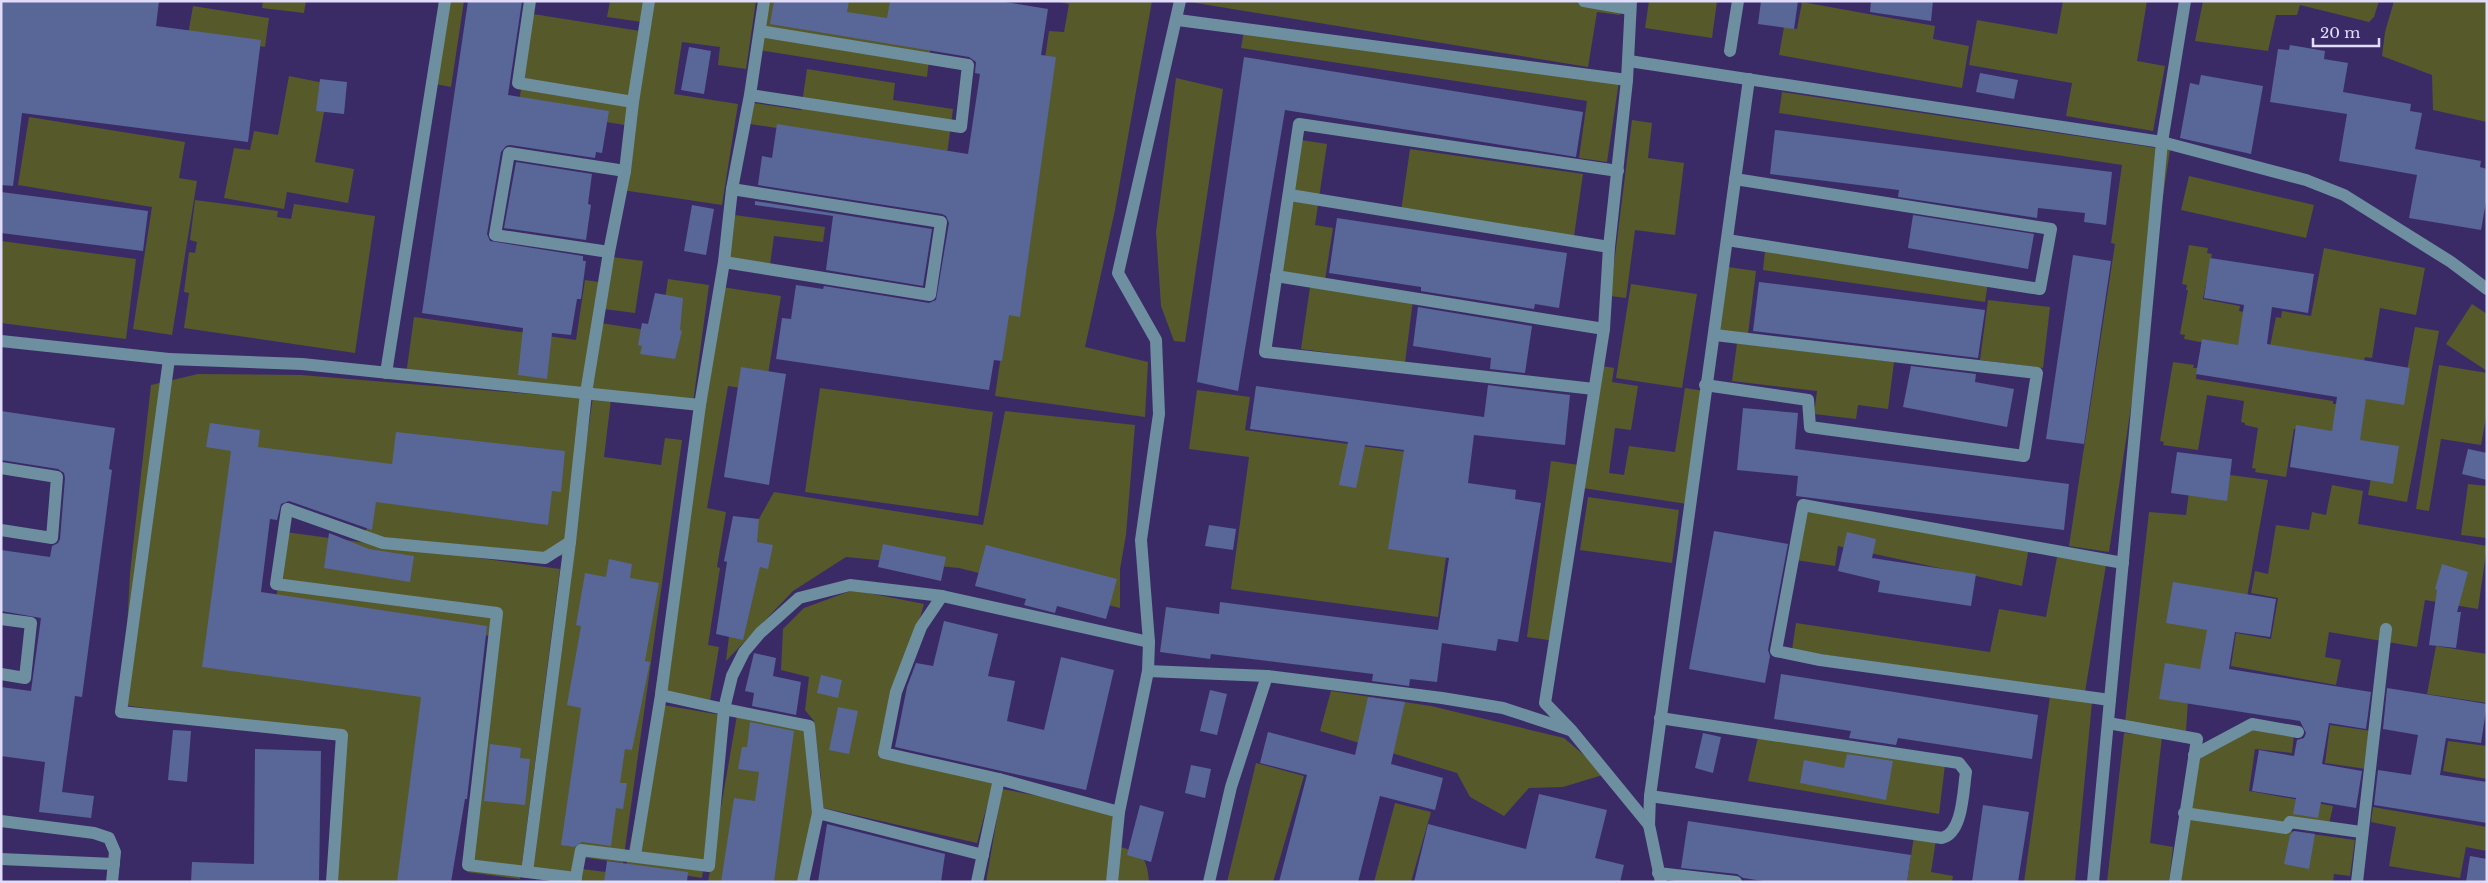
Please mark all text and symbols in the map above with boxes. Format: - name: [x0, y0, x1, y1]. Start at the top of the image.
- scale bar: [2313, 15, 2379, 47]
- text: 20 m: [2320, 23, 2360, 42]

